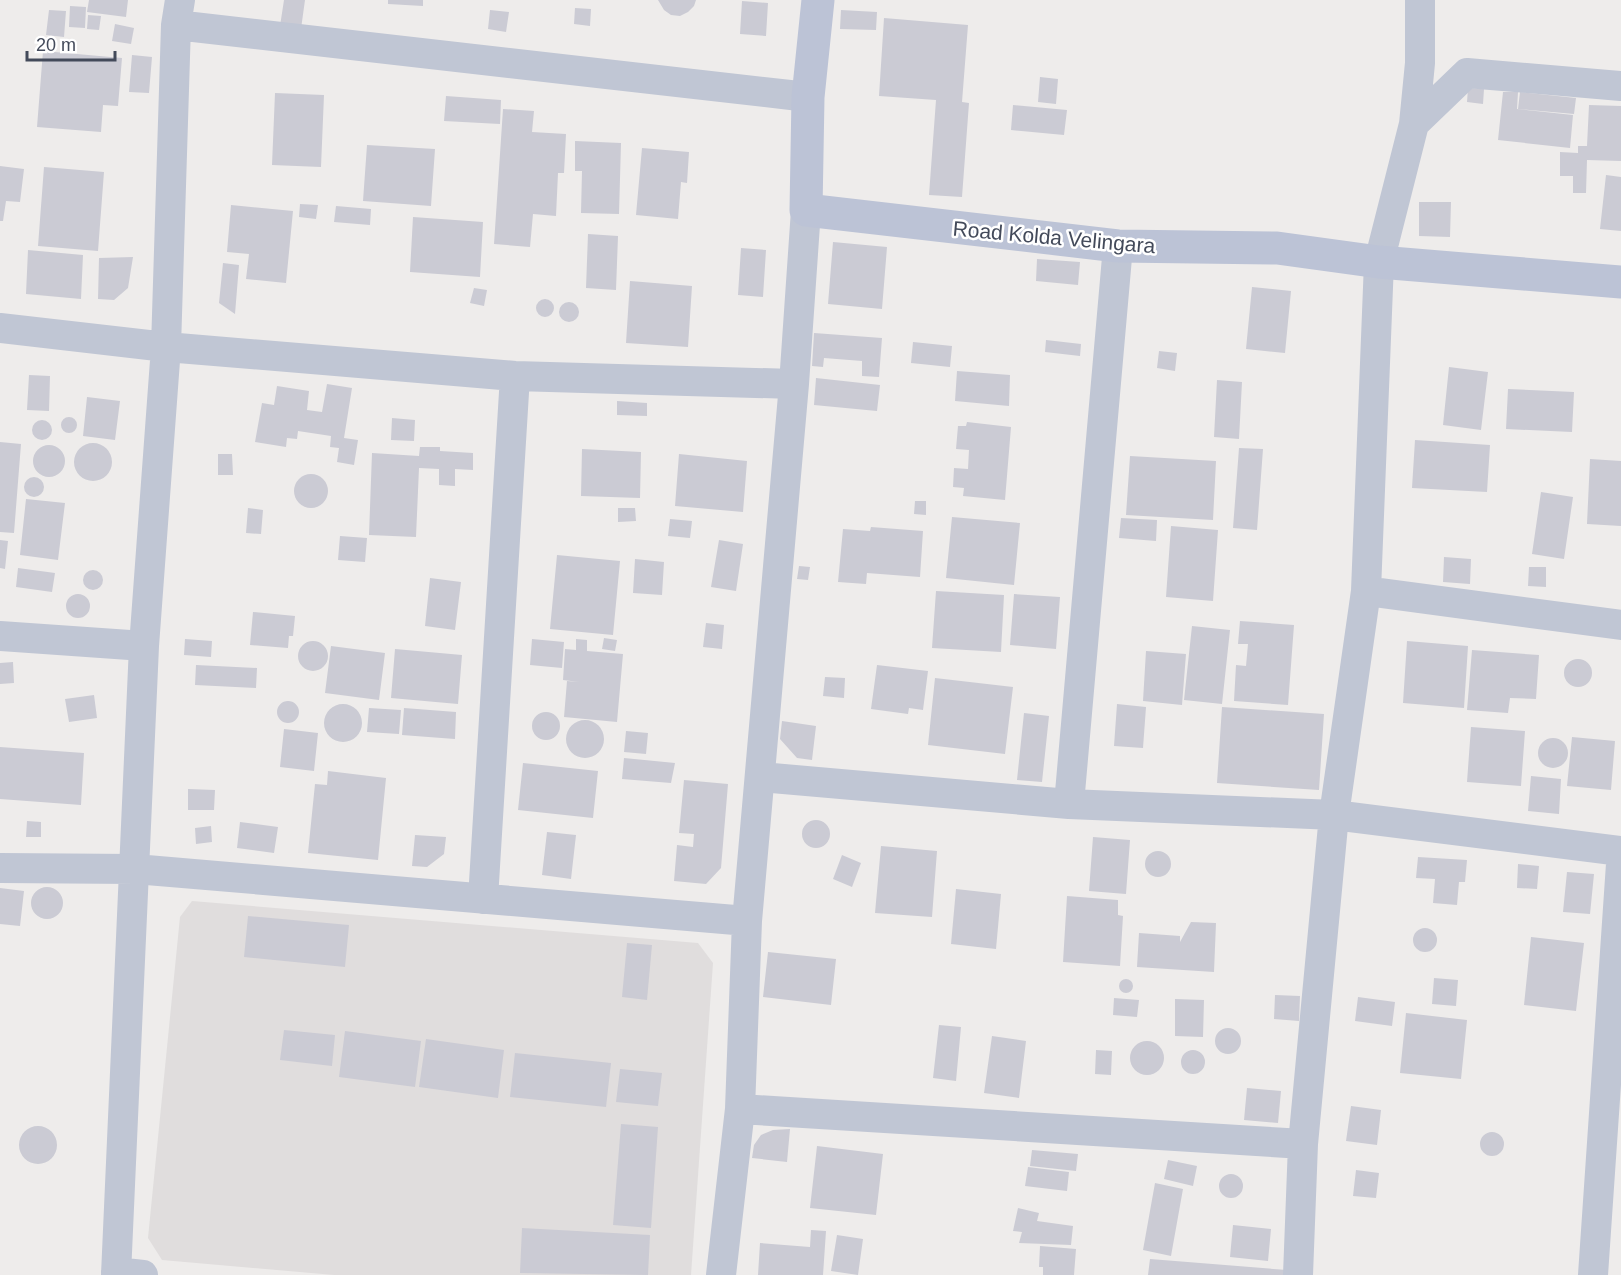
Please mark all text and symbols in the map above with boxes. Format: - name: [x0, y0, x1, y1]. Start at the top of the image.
- scale bar: [27, 24, 116, 62]
- text: 20 m: [36, 35, 76, 55]
- street label: Road Kolda Velingara: [952, 217, 1157, 257]

